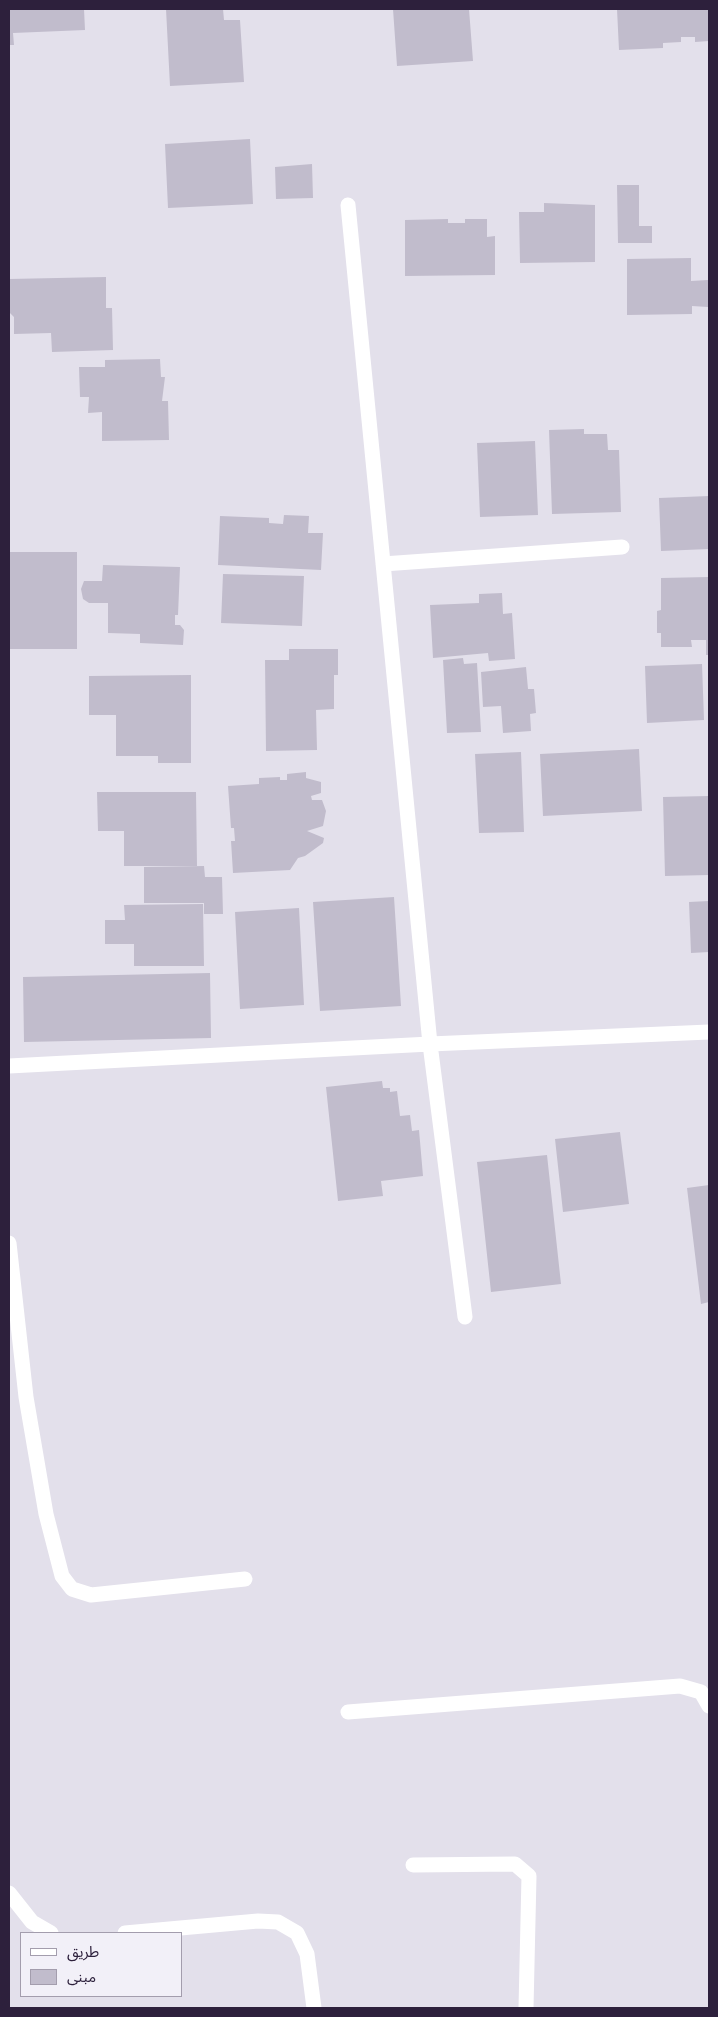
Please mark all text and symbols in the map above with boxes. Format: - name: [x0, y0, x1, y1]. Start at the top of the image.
- legend: [20, 1932, 182, 1997]
- text: طريق: [67, 1943, 99, 1961]
- text: مبنى: [67, 1968, 96, 1986]

